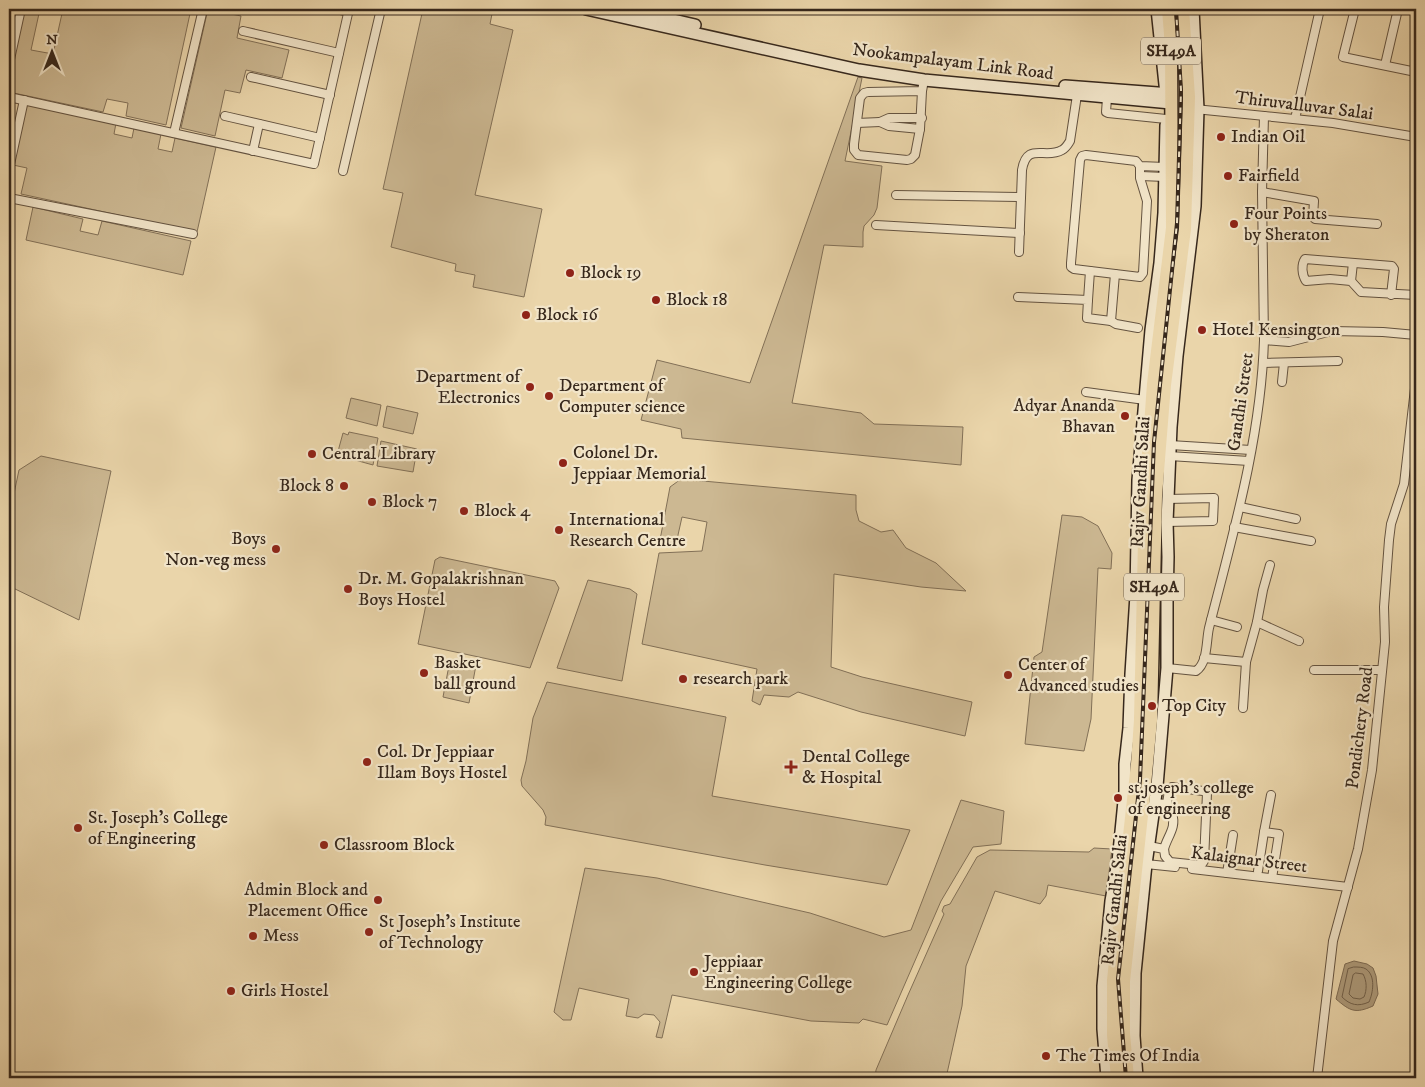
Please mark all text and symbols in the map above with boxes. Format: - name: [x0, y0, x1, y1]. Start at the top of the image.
- north arrow: [28, 28, 78, 78]
- text: N: [46, 31, 58, 49]
- road number: SH49A: [1141, 37, 1201, 64]
- street label: Nookampalayam Link Road: [851, 39, 1055, 85]
- street label: Thiruvalluvar Salai: [1234, 87, 1374, 125]
- place label: Indian Oil: [1231, 126, 1306, 148]
- marker: Indian Oil: [1215, 131, 1227, 143]
- place label: Fairfield: [1238, 165, 1299, 187]
- marker: Fairfield: [1222, 170, 1234, 182]
- place label: Four Points by Sheraton: [1244, 203, 1330, 246]
- marker: Four Points by Sheraton: [1228, 218, 1240, 230]
- place label: Block 19: [580, 262, 641, 284]
- marker: Block 19: [564, 267, 576, 279]
- place label: Block 18: [666, 289, 728, 311]
- marker: Block 18: [650, 294, 662, 306]
- place label: Block 16: [536, 304, 598, 326]
- marker: Block 16: [520, 309, 532, 321]
- place label: Hotel Kensington: [1212, 319, 1341, 341]
- marker: Hotel Kensington: [1196, 324, 1208, 336]
- street label: Gandhi Street: [1223, 351, 1259, 453]
- place label: Department of Electronics: [416, 366, 523, 409]
- place label: Department of Computer science: [559, 375, 685, 418]
- marker: Department of Electronics: [524, 381, 536, 393]
- marker: Department of Computer science: [543, 390, 555, 402]
- place label: Adyar Ananda Bhavan: [1013, 395, 1116, 438]
- marker: Adyar Ananda Bhavan: [1119, 410, 1131, 422]
- street label: Rajiv Gandhi Salai: [1127, 416, 1155, 548]
- place label: Colonel Dr. Jeppiaar Memorial: [571, 442, 707, 485]
- place label: Central Library: [322, 443, 436, 465]
- marker: Central Library: [306, 448, 318, 460]
- marker: Colonel Dr. Jeppiaar Memorial: [557, 457, 569, 469]
- place label: Block 8: [279, 475, 334, 497]
- marker: Block 8: [338, 480, 350, 492]
- place label: Block 7: [382, 491, 437, 513]
- marker: Block 7: [366, 496, 378, 508]
- place label: Block 4: [474, 500, 531, 522]
- marker: Block 4: [458, 505, 470, 517]
- place label: International Research Centre: [569, 509, 686, 552]
- marker: International Research Centre: [553, 524, 565, 536]
- place label: Boys Non-veg mess: [165, 528, 266, 571]
- marker: Boys Non-veg mess: [270, 543, 282, 555]
- place label: Dr. M. Gopalakrishnan Boys Hostel: [358, 568, 524, 611]
- road number: SH49A: [1124, 574, 1184, 600]
- marker: Dr. M. Gopalakrishnan Boys Hostel: [342, 583, 354, 595]
- place label: Basket ball ground: [434, 652, 516, 695]
- place label: Center of Advanced studies: [1018, 654, 1139, 697]
- street label: Pondichery Road: [1342, 666, 1378, 790]
- marker: Basket ball ground: [418, 667, 430, 679]
- place label: research park: [693, 668, 788, 690]
- marker: Center of Advanced studies: [1002, 669, 1014, 681]
- marker: research park: [677, 673, 689, 685]
- place label: Top City: [1162, 695, 1227, 717]
- marker: Top City: [1146, 700, 1158, 712]
- place label: Col. Dr Jeppiaar Illam Boys Hostel: [377, 741, 508, 784]
- place label: Dental College & Hospital: [802, 746, 910, 789]
- marker: Col. Dr Jeppiaar Illam Boys Hostel: [361, 756, 373, 768]
- marker: Dental College & Hospital: [784, 760, 798, 774]
- place label: st.joseph's college of engineering: [1128, 777, 1254, 820]
- marker: st.joseph's college of engineering: [1112, 792, 1124, 804]
- place label: St. Joseph's College of Engineering: [88, 807, 228, 850]
- marker: St. Joseph's College of Engineering: [72, 822, 84, 834]
- street label: Rajiv Gandhi Salai: [1097, 833, 1133, 967]
- place label: Classroom Block: [334, 834, 455, 856]
- marker: Classroom Block: [318, 839, 330, 851]
- street label: Kalaignar Street: [1190, 842, 1309, 878]
- place label: Admin Block and Placement Office: [244, 879, 368, 922]
- marker: Admin Block and Placement Office: [372, 894, 384, 906]
- place label: St Joseph's Institute of Technology: [379, 911, 520, 954]
- place label: Mess: [263, 925, 299, 947]
- marker: St Joseph's Institute of Technology: [363, 926, 375, 938]
- marker: Mess: [247, 930, 259, 942]
- place label: Jeppiaar Engineering College: [702, 951, 852, 994]
- marker: Jeppiaar Engineering College: [688, 966, 700, 978]
- place label: Girls Hostel: [241, 980, 329, 1002]
- marker: Girls Hostel: [225, 985, 237, 997]
- place label: The Times Of India: [1056, 1045, 1200, 1067]
- marker: The Times Of India: [1040, 1050, 1052, 1062]

